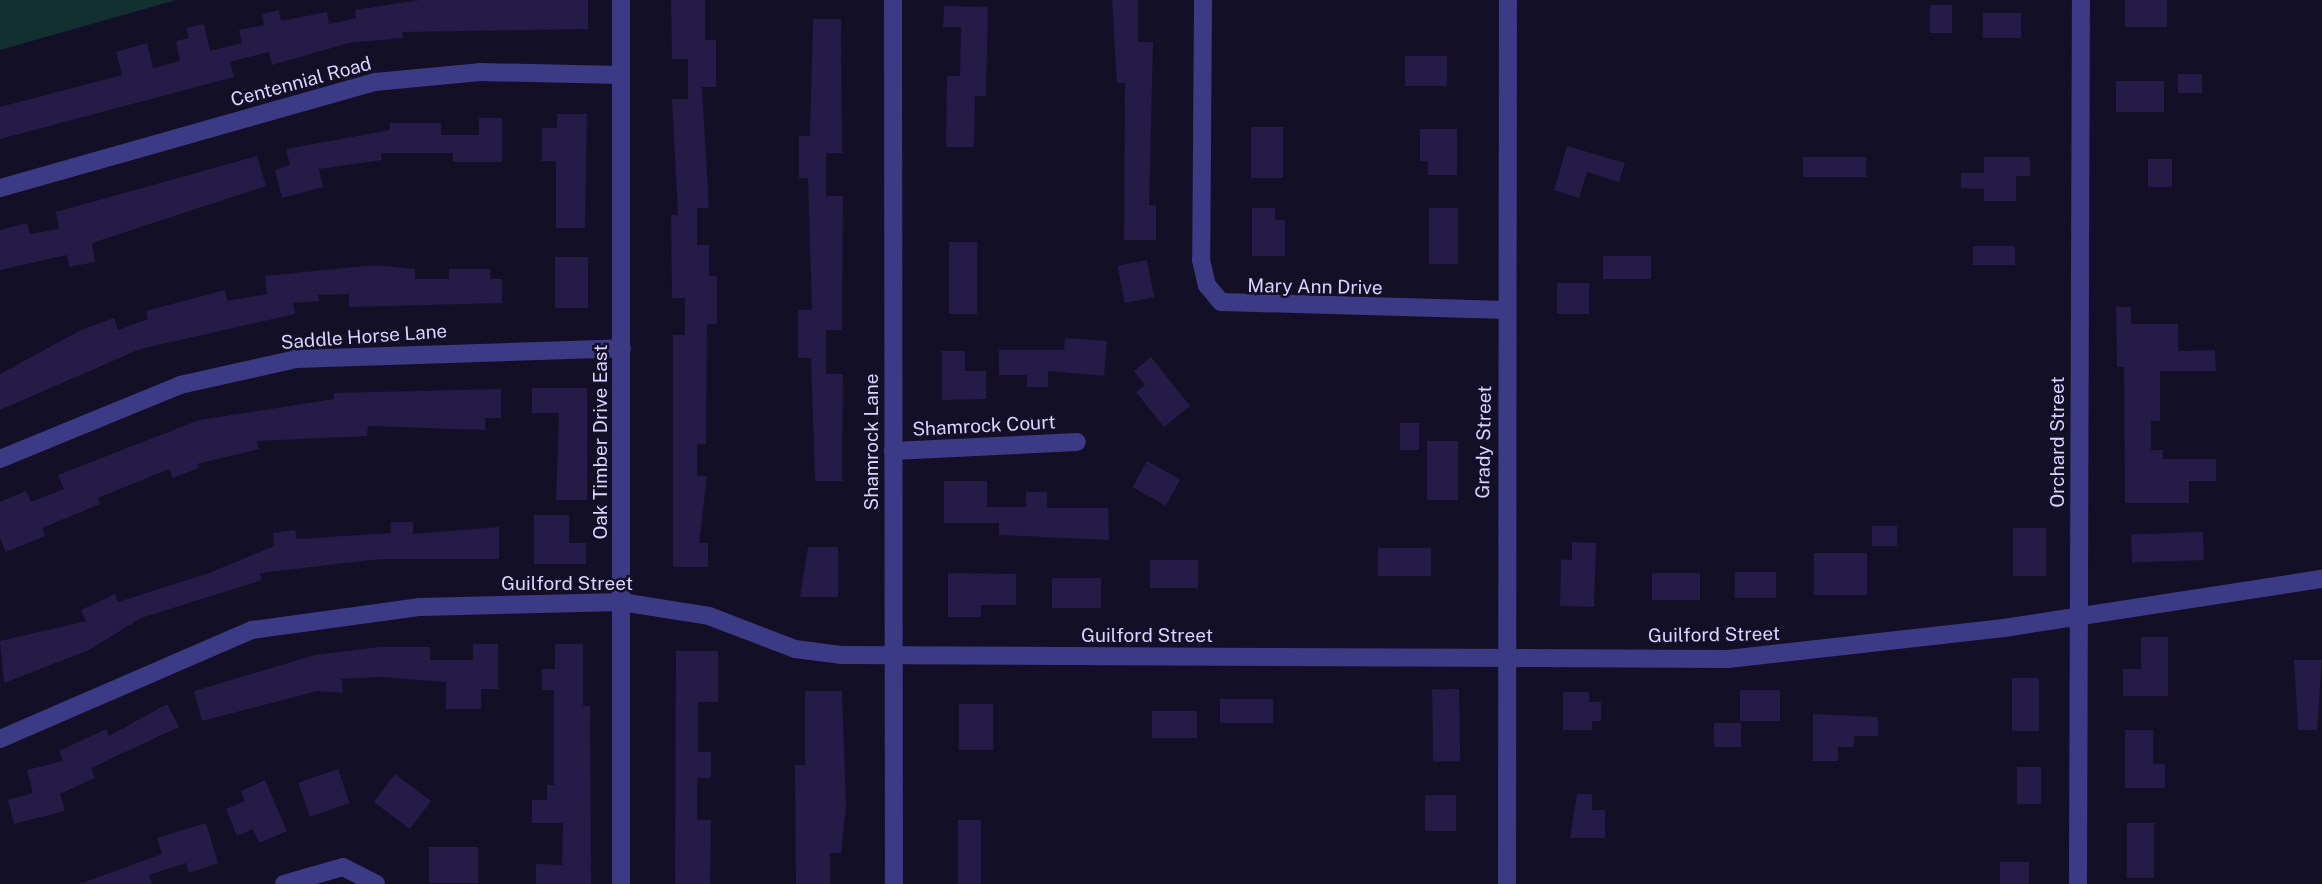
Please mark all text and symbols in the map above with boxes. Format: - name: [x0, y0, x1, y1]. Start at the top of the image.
- street label: Centennial Road: [228, 52, 374, 112]
- street label: Mary Ann Drive: [1247, 274, 1383, 300]
- street label: Saddle Horse Lane: [280, 320, 448, 354]
- street label: Oak Timber Drive East: [590, 344, 612, 540]
- street label: Shamrock Lane: [861, 374, 883, 510]
- street label: Orchard Street: [2047, 376, 2069, 508]
- street label: Grady Street: [1472, 385, 1496, 499]
- street label: Shamrock Court: [912, 411, 1056, 441]
- street label: Guilford Street: [501, 573, 633, 595]
- street label: Guilford Street: [1648, 622, 1780, 648]
- street label: Guilford Street: [1081, 625, 1213, 647]

